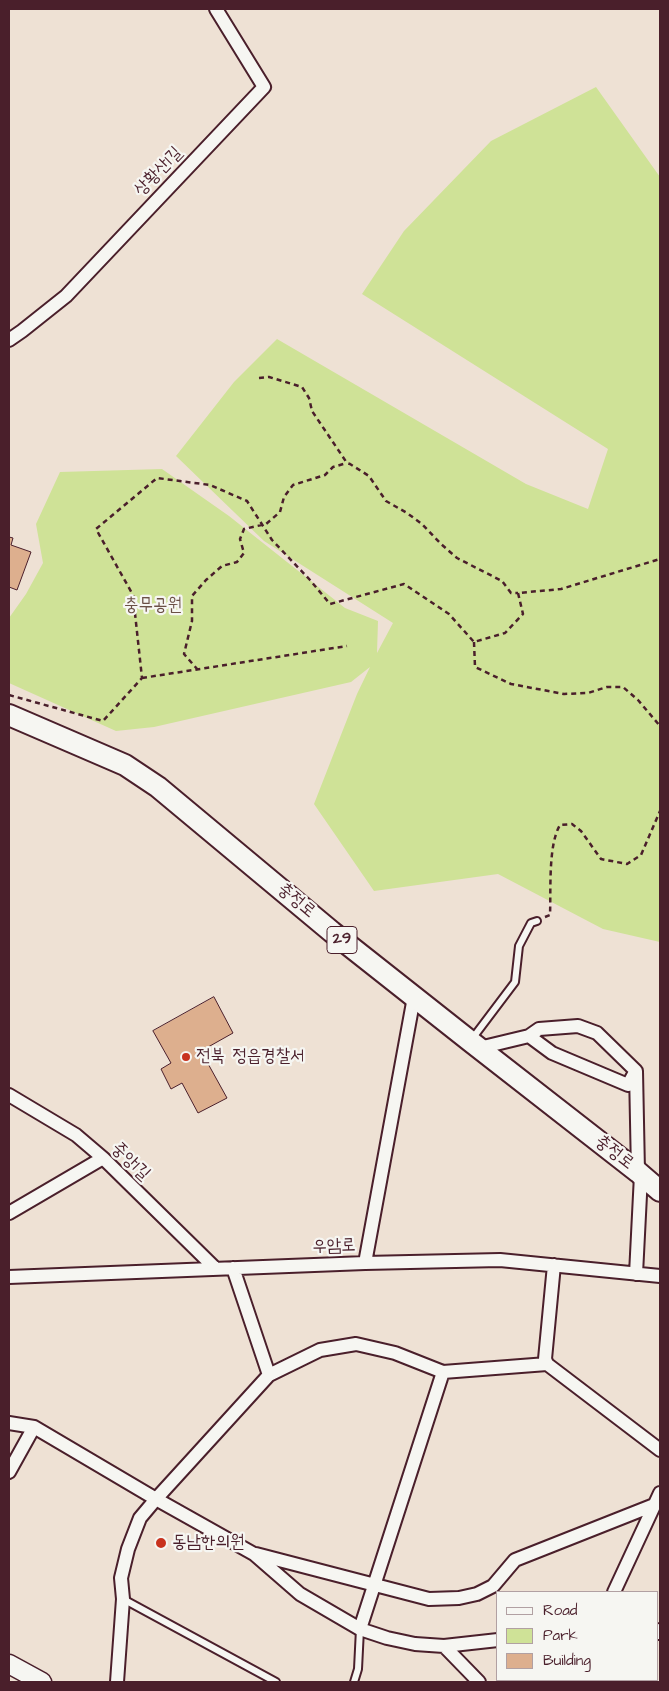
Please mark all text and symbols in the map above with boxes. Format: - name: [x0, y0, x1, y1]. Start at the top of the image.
- street label: 상황산1길: [130, 143, 188, 201]
- park label: 충무공원: [124, 595, 182, 617]
- street label: 충정로: [272, 879, 320, 923]
- road number: 29: [327, 926, 357, 954]
- place label: 전북 정읍경찰서: [196, 1046, 305, 1068]
- marker: 전북 정읍경찰서: [180, 1051, 192, 1063]
- street label: 충정로: [590, 1131, 638, 1175]
- street label: 중앙1길: [106, 1138, 154, 1186]
- street label: 우암로: [312, 1235, 356, 1259]
- place label: 동남한의원: [172, 1532, 244, 1554]
- marker: 동남한의원: [154, 1536, 168, 1550]
- legend: [497, 1591, 659, 1681]
- text: Road: [543, 1600, 577, 1621]
- text: Park: [543, 1625, 578, 1646]
- text: Building: [543, 1650, 591, 1671]

